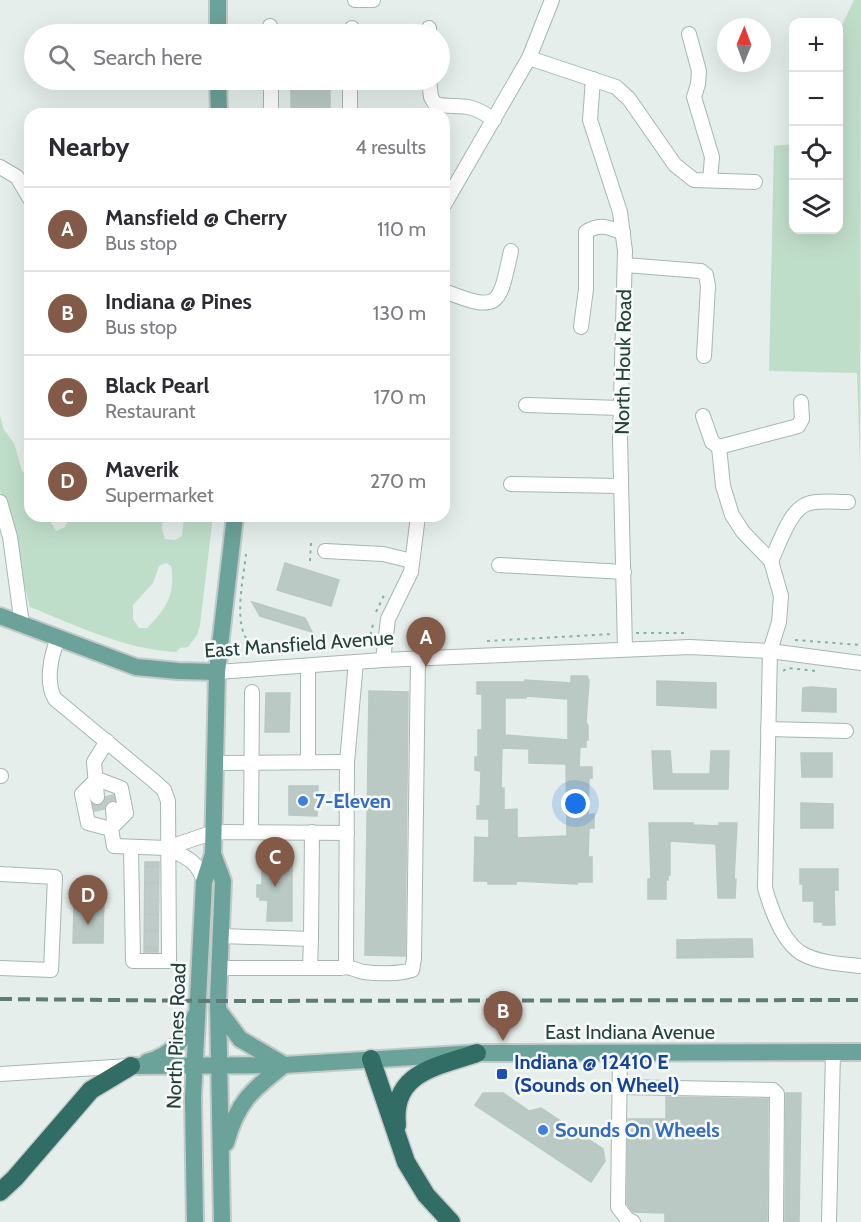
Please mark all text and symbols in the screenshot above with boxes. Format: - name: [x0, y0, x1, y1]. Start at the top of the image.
- north arrow: [717, 18, 771, 72]
- map controls: [789, 18, 843, 234]
- button: +: [789, 18, 843, 72]
- search box: [24, 24, 450, 90]
- icon: search: [45, 41, 78, 74]
- text: Search here: [93, 44, 202, 71]
- button: −: [789, 72, 843, 126]
- button: locate: [789, 126, 843, 180]
- text: Nearby: [48, 131, 129, 163]
- text: 4 results: [355, 135, 426, 159]
- button: layers: [789, 180, 843, 234]
- text: Mansfield @ Cherry: [105, 204, 287, 231]
- text: A: [61, 217, 74, 241]
- text: 110 m: [377, 217, 426, 241]
- text: Bus stop: [105, 231, 177, 255]
- text: Indiana @ Pines: [105, 288, 252, 315]
- street label: North Houk Road: [610, 289, 636, 435]
- text: B: [61, 301, 74, 325]
- text: 130 m: [373, 301, 426, 325]
- text: Bus stop: [105, 315, 177, 339]
- text: Black Pearl: [105, 372, 209, 399]
- text: C: [61, 385, 74, 409]
- text: 170 m: [374, 385, 426, 409]
- text: Restaurant: [105, 399, 196, 423]
- text: Maverik: [105, 456, 179, 483]
- text: D: [60, 469, 75, 493]
- text: 270 m: [370, 469, 426, 493]
- text: Supermarket: [105, 483, 214, 507]
- pin: A: [406, 618, 446, 667]
- street label: East Mansfield Avenue: [203, 625, 395, 663]
- place label: 7-Eleven: [315, 789, 391, 813]
- your location: [561, 789, 590, 818]
- marker: 7-Eleven: [296, 794, 310, 808]
- pin: C: [256, 838, 294, 887]
- pin: D: [68, 876, 107, 925]
- street label: North Pines Road: [161, 962, 191, 1110]
- pin: B: [484, 992, 522, 1041]
- street label: East Indiana Avenue: [545, 1020, 715, 1044]
- place label: Indiana @ 12410 E (Sounds on Wheel): [514, 1050, 679, 1097]
- marker: Indiana @ 12410 E (Sounds on Wheel): [495, 1067, 509, 1081]
- place label: Sounds On Wheels: [555, 1118, 720, 1142]
- marker: Sounds On Wheels: [536, 1123, 550, 1137]

